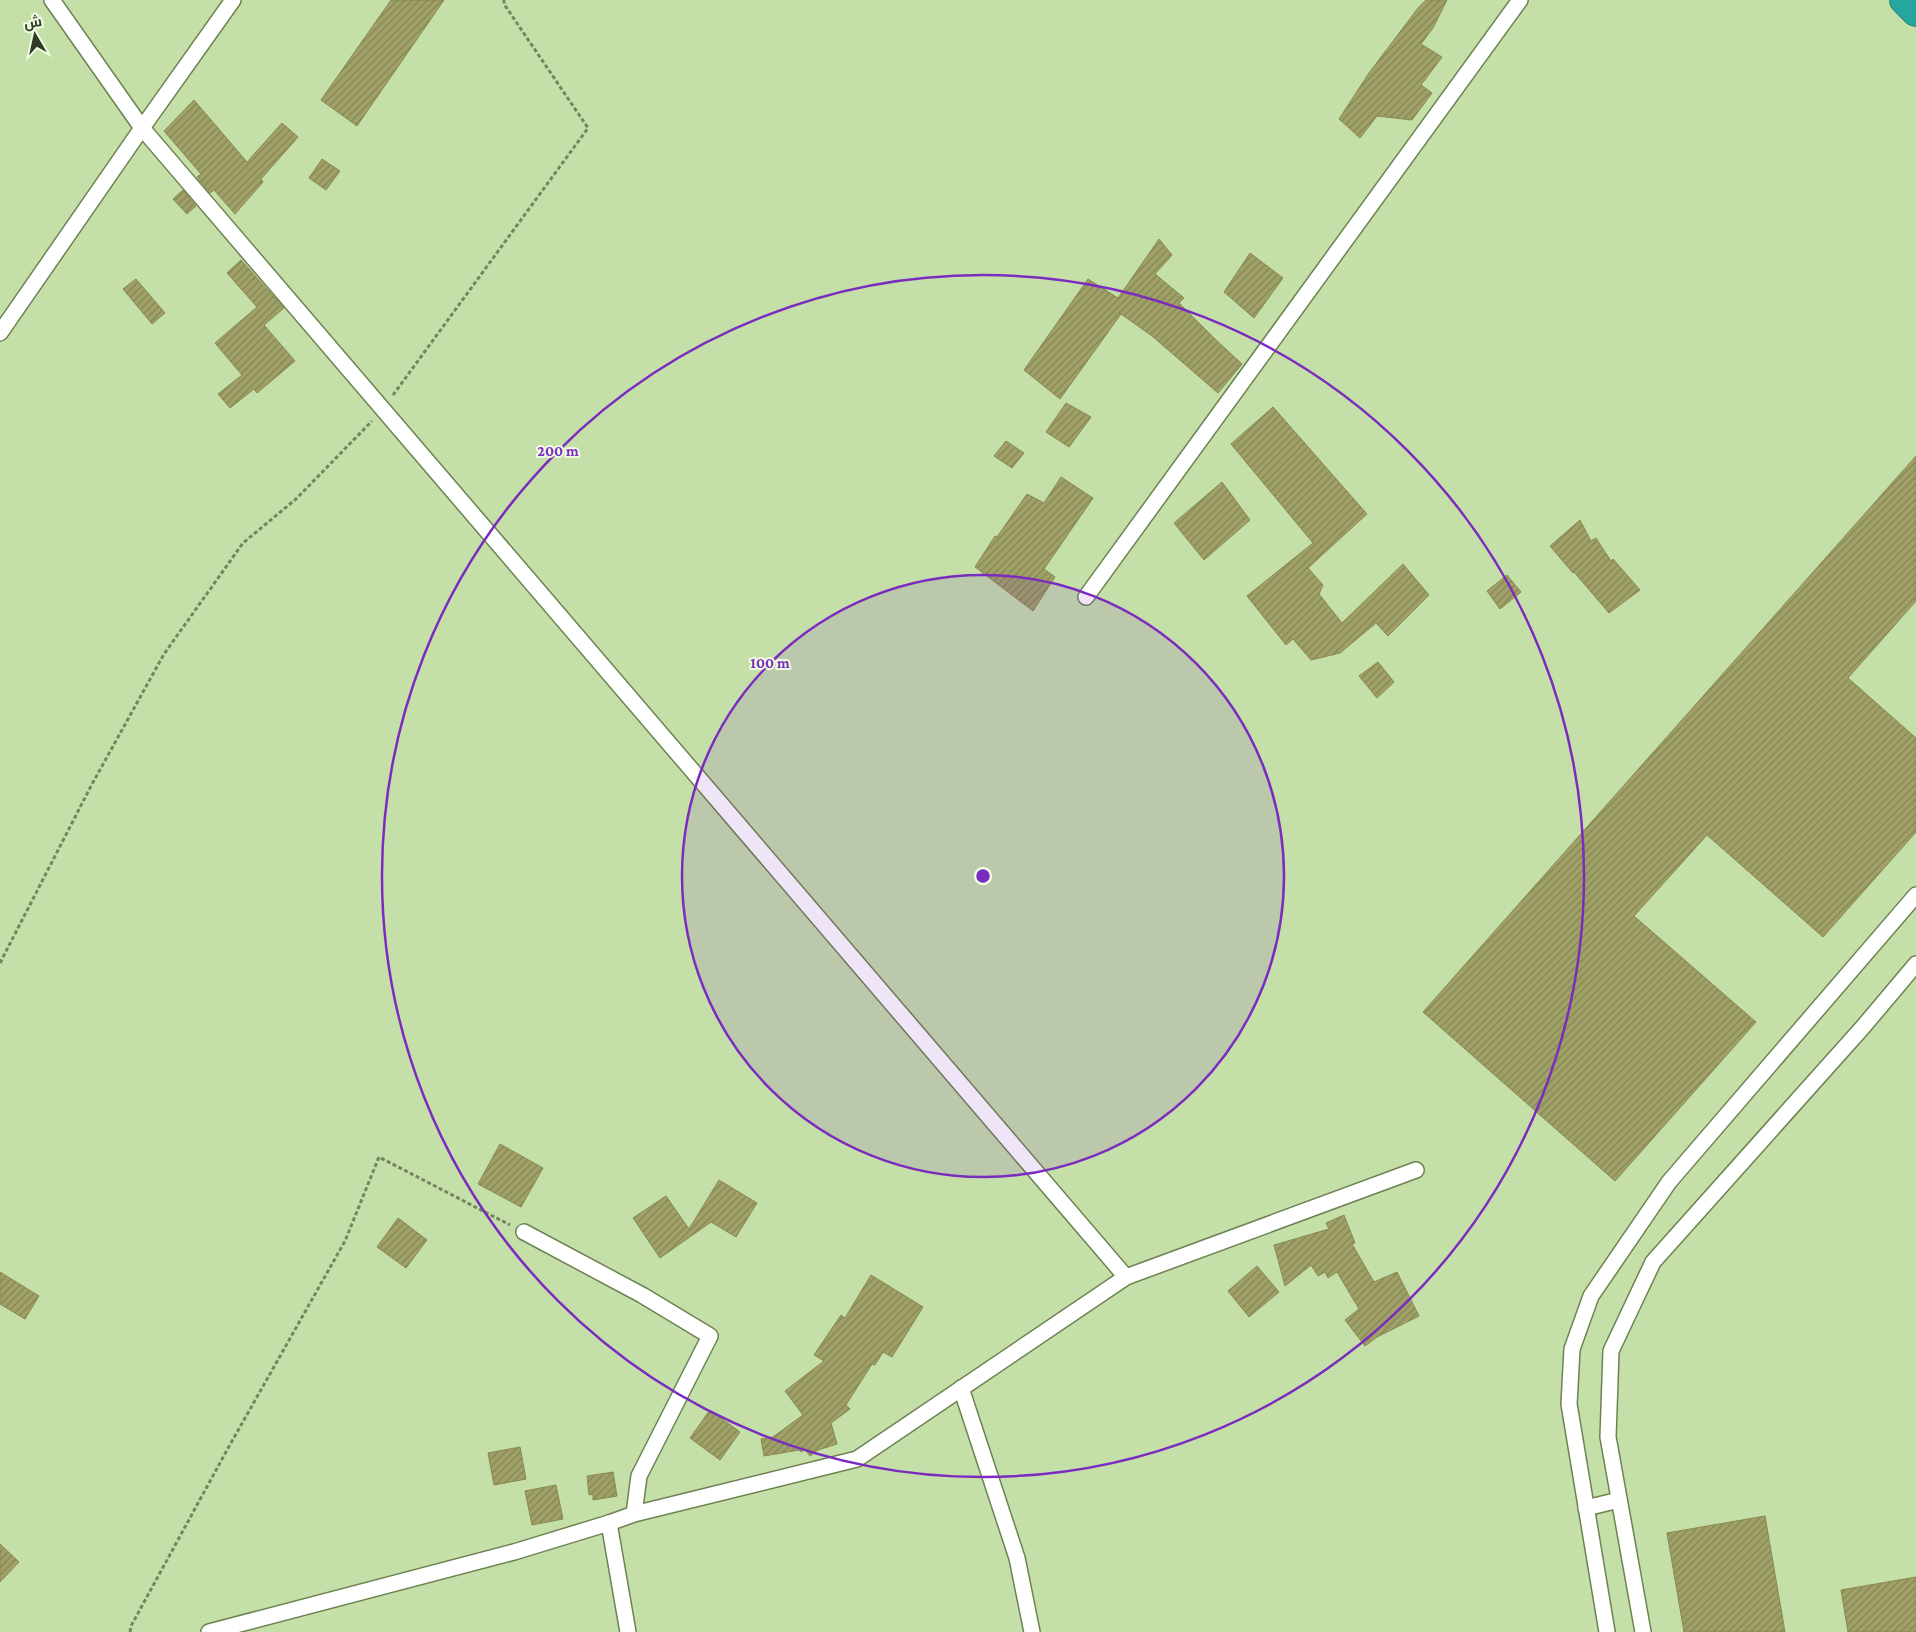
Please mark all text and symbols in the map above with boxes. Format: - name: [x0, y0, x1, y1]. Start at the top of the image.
- north arrow: [10, 10, 60, 60]
- text: ش: [23, 13, 43, 32]
- text: 200 m: [537, 443, 579, 459]
- text: 100 m: [750, 655, 790, 671]
- centre of rings: [974, 867, 992, 885]

